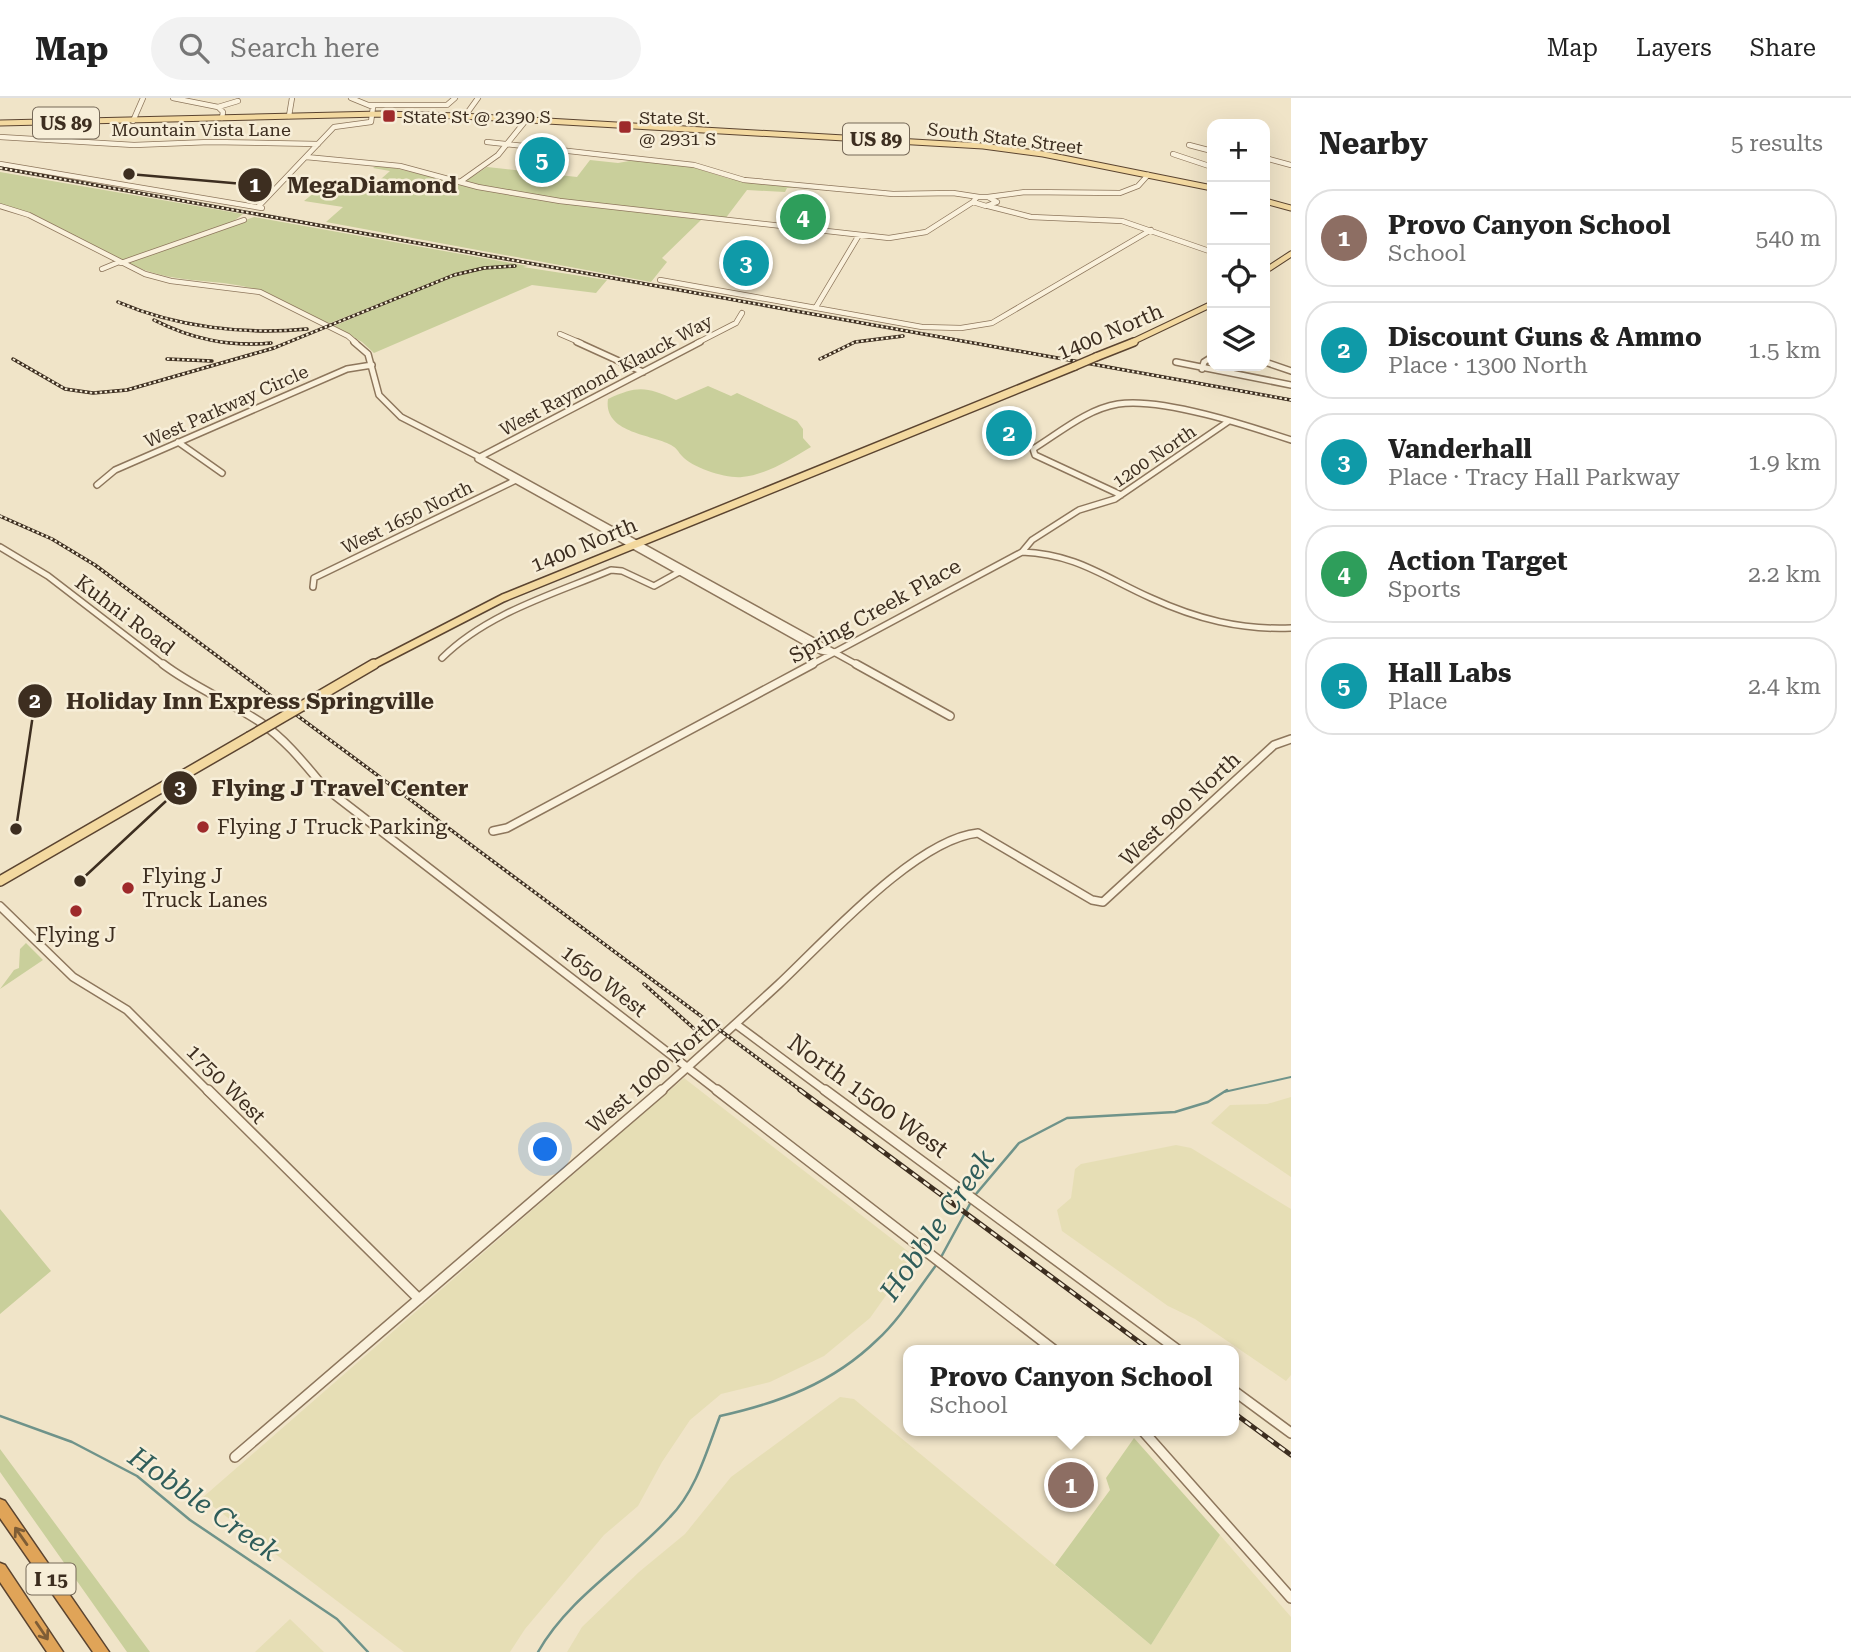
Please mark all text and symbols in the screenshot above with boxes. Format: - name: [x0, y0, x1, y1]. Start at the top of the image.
- search box: [151, 17, 641, 80]
- text: Map: [35, 29, 109, 68]
- icon: search: [175, 29, 213, 67]
- text: Search here: [231, 33, 380, 63]
- text: Map: [1547, 34, 1598, 62]
- text: Layers: [1636, 34, 1712, 62]
- text: Share: [1750, 34, 1816, 62]
- place label: State St @ 2390 S: [403, 106, 551, 127]
- place label: State St. @ 2931 S: [639, 107, 716, 149]
- road number: US 89: [33, 108, 99, 139]
- marker: State St @ 2390 S: [381, 108, 397, 124]
- street label: South State Street: [926, 118, 1084, 158]
- street label: Mountain Vista Lane: [111, 119, 291, 140]
- marker: State St. @ 2931 S: [617, 119, 633, 135]
- map controls: [1207, 119, 1270, 371]
- button: +: [1207, 119, 1270, 182]
- road number: US 89: [843, 123, 909, 154]
- text: Nearby: [1319, 126, 1428, 161]
- text: 5 results: [1731, 130, 1823, 157]
- pin: 5: [519, 134, 565, 186]
- callout: MegaDiamond: [238, 163, 471, 207]
- text: MegaDiamond: [287, 172, 457, 199]
- text: 1: [249, 173, 261, 197]
- button: −: [1207, 182, 1270, 245]
- pin: 4: [780, 191, 826, 243]
- text: Provo Canyon School: [1388, 210, 1670, 240]
- text: 1: [1338, 225, 1350, 252]
- text: 540 m: [1756, 225, 1821, 252]
- pin: 3: [723, 237, 769, 289]
- text: School: [1388, 240, 1466, 267]
- button: locate: [1207, 245, 1270, 308]
- street label: 1400 North: [1054, 299, 1167, 365]
- button: layers: [1207, 308, 1270, 371]
- street label: West Raymond Klauck Way: [496, 310, 716, 440]
- text: Discount Guns & Ammo: [1388, 322, 1702, 352]
- text: 2: [1338, 337, 1350, 364]
- text: 1.5 km: [1748, 337, 1821, 364]
- text: Place · 1300 North: [1388, 352, 1588, 379]
- street label: West Parkway Circle: [141, 360, 311, 452]
- pin: 2: [986, 407, 1032, 459]
- street label: 1200 North: [1108, 420, 1200, 492]
- text: Vanderhall: [1388, 434, 1532, 464]
- text: 3: [1338, 449, 1350, 476]
- text: 1.9 km: [1748, 449, 1821, 476]
- text: Place · Tracy Hall Parkway: [1388, 464, 1680, 491]
- street label: West 1650 North: [338, 476, 476, 558]
- street label: 1400 North: [527, 513, 641, 577]
- text: Action Target: [1388, 546, 1567, 576]
- street label: Spring Creek Place: [785, 554, 965, 668]
- text: 4: [1338, 561, 1350, 588]
- text: 2.2 km: [1748, 561, 1821, 588]
- street label: Kuhni Road: [70, 570, 180, 661]
- text: Sports: [1388, 576, 1461, 603]
- text: Hall Labs: [1388, 658, 1511, 688]
- text: 5: [1338, 673, 1350, 700]
- text: 2.4 km: [1748, 673, 1821, 700]
- callout: Holiday Inn Express Springville: [17, 679, 448, 723]
- text: Holiday Inn Express Springville: [66, 688, 434, 715]
- text: Place: [1388, 688, 1447, 715]
- text: 2: [29, 689, 41, 713]
- street label: West 900 North: [1115, 747, 1245, 871]
- callout: Flying J Travel Center: [163, 766, 483, 810]
- text: Flying J Travel Center: [212, 775, 468, 802]
- text: 3: [174, 776, 186, 800]
- place label: Flying J Truck Parking: [217, 815, 448, 839]
- marker: Flying J Truck Parking: [195, 819, 211, 835]
- place label: Flying J Truck Lanes: [142, 864, 268, 912]
- marker: Flying J Truck Lanes: [120, 880, 136, 896]
- marker: Flying J: [68, 903, 84, 919]
- place label: Flying J: [36, 923, 116, 947]
- street label: 1650 West: [556, 940, 652, 1022]
- street label: West 1000 North: [582, 1010, 724, 1138]
- street label: North 1500 West: [782, 1028, 954, 1164]
- street label: 1750 West: [181, 1039, 271, 1129]
- your location: [528, 1132, 562, 1166]
- water label: Hobble Creek: [872, 1143, 1002, 1308]
- popup: [903, 1345, 1239, 1436]
- text: Provo Canyon School: [930, 1362, 1212, 1392]
- text: School: [930, 1392, 1008, 1419]
- water label: Hobble Creek: [121, 1439, 286, 1569]
- pin: 1: [1048, 1459, 1094, 1511]
- one-way arrow: [14, 1527, 28, 1546]
- road number: I 15: [26, 1564, 76, 1595]
- one-way arrow: [34, 1621, 49, 1640]

